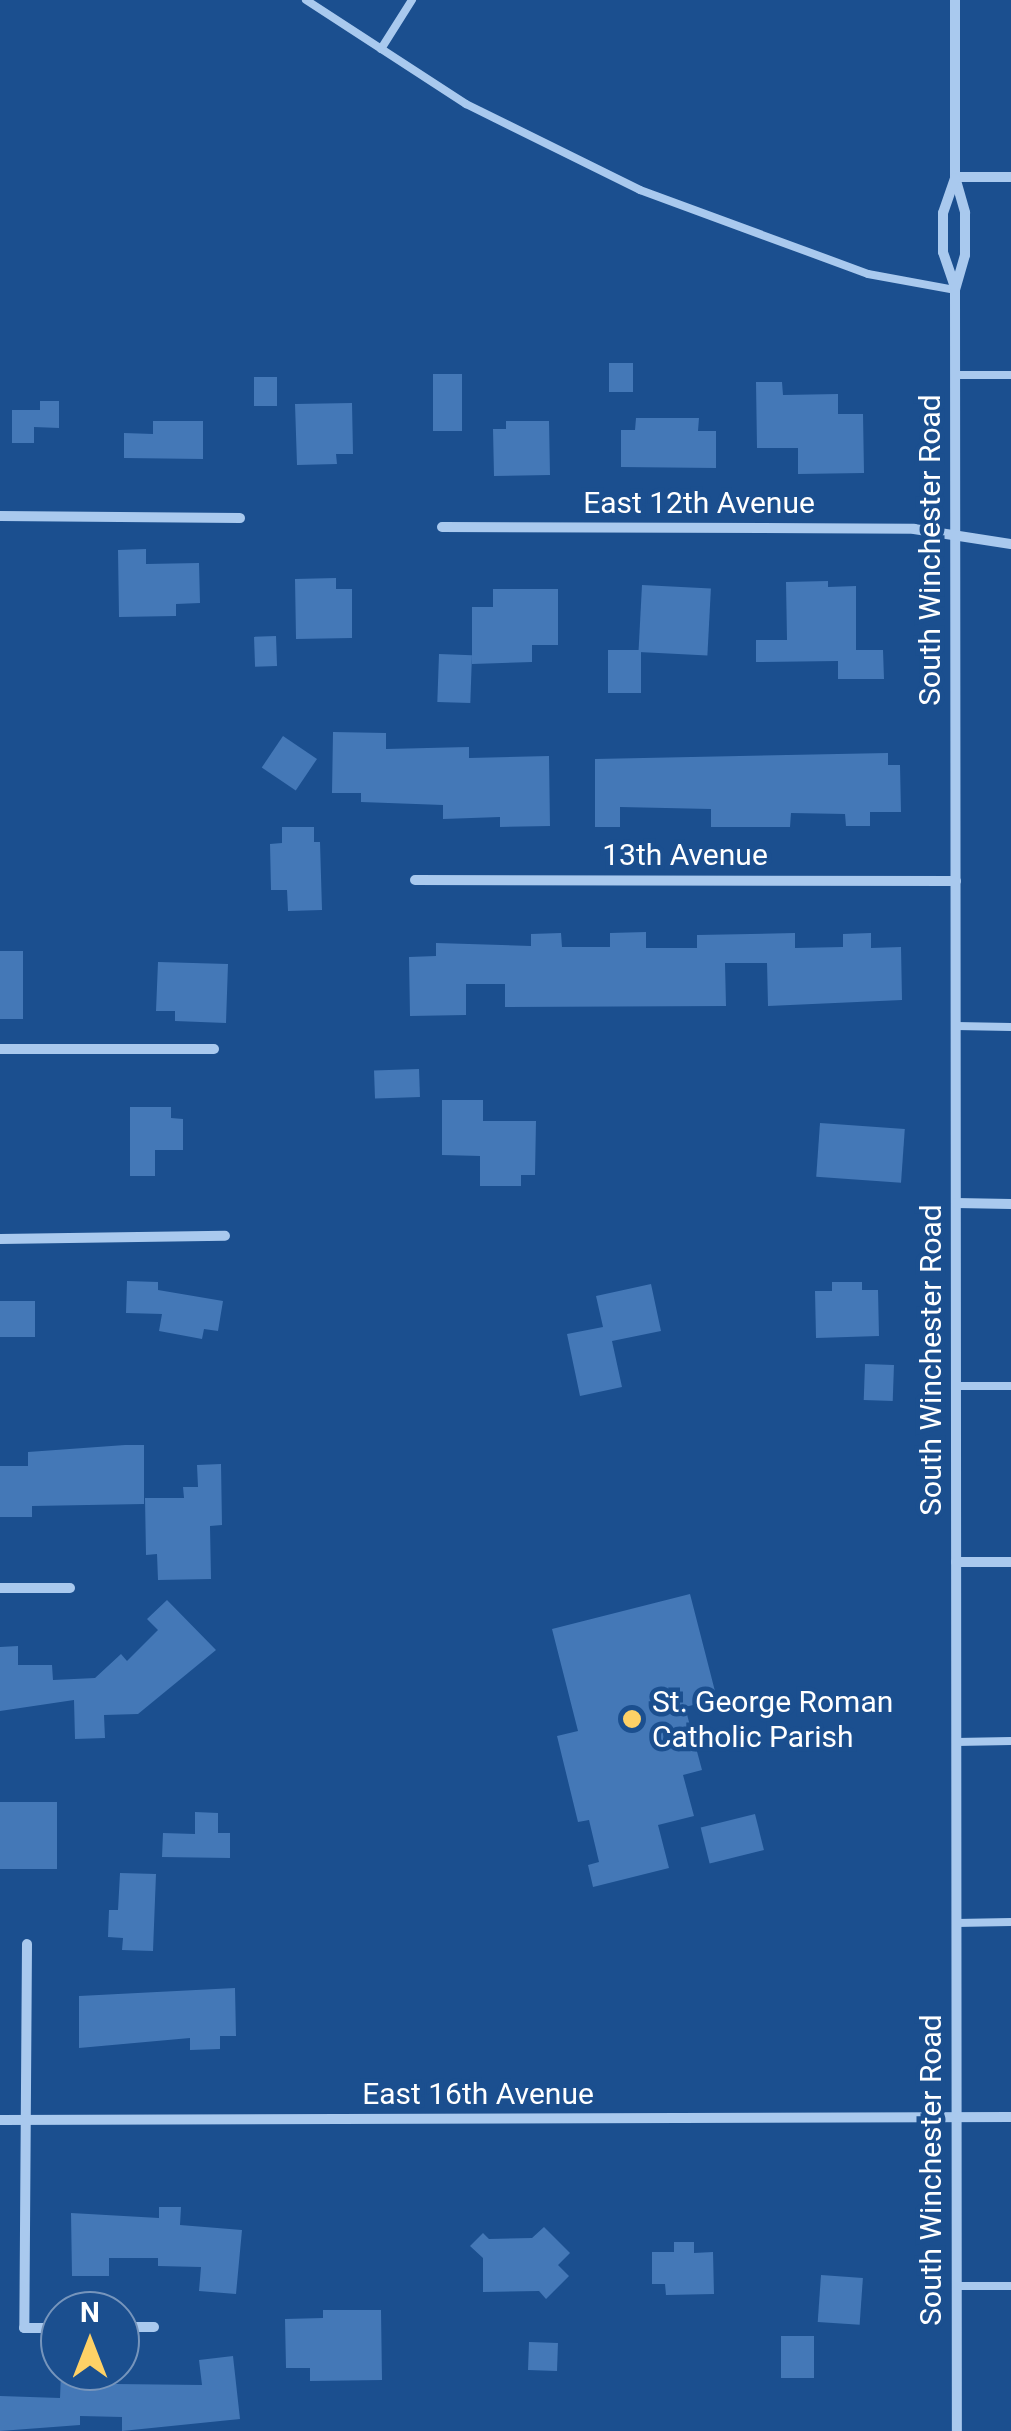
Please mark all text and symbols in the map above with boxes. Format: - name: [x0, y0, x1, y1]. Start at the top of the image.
- street label: South Winchester Road: [912, 394, 948, 706]
- street label: East 12th Avenue: [583, 485, 815, 521]
- street label: 13th Avenue: [602, 837, 768, 873]
- street label: South Winchester Road: [913, 1204, 949, 1516]
- place label: St. George Roman Catholic Parish: [652, 1684, 893, 1754]
- marker: St. George Roman Catholic Parish: [621, 1708, 643, 1730]
- street label: South Winchester Road: [913, 2014, 949, 2326]
- street label: East 16th Avenue: [362, 2076, 594, 2112]
- north arrow: [40, 2291, 140, 2391]
- text: N: [80, 2296, 100, 2329]

